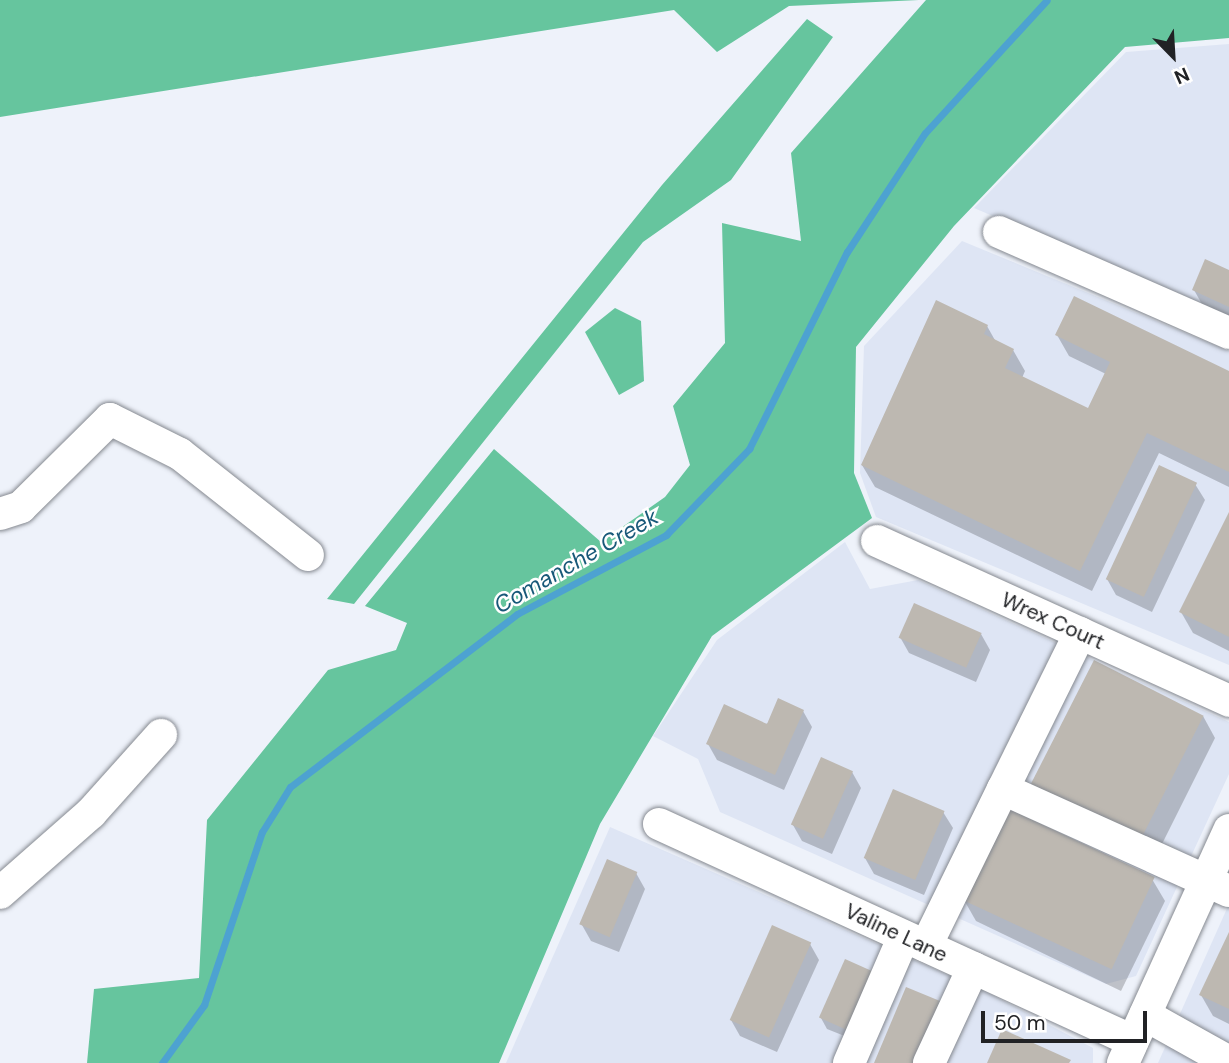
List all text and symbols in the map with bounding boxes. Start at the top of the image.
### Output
north arrow [1138,21,1208,91]
text: N [1170,61,1193,90]
water label: Comanche Creek [489,503,663,619]
street label: Wrex Court [997,587,1109,655]
street label: Valine Lane [841,898,951,968]
scale bar [984,996,1150,1040]
text: 50 m [994,1009,1045,1037]

